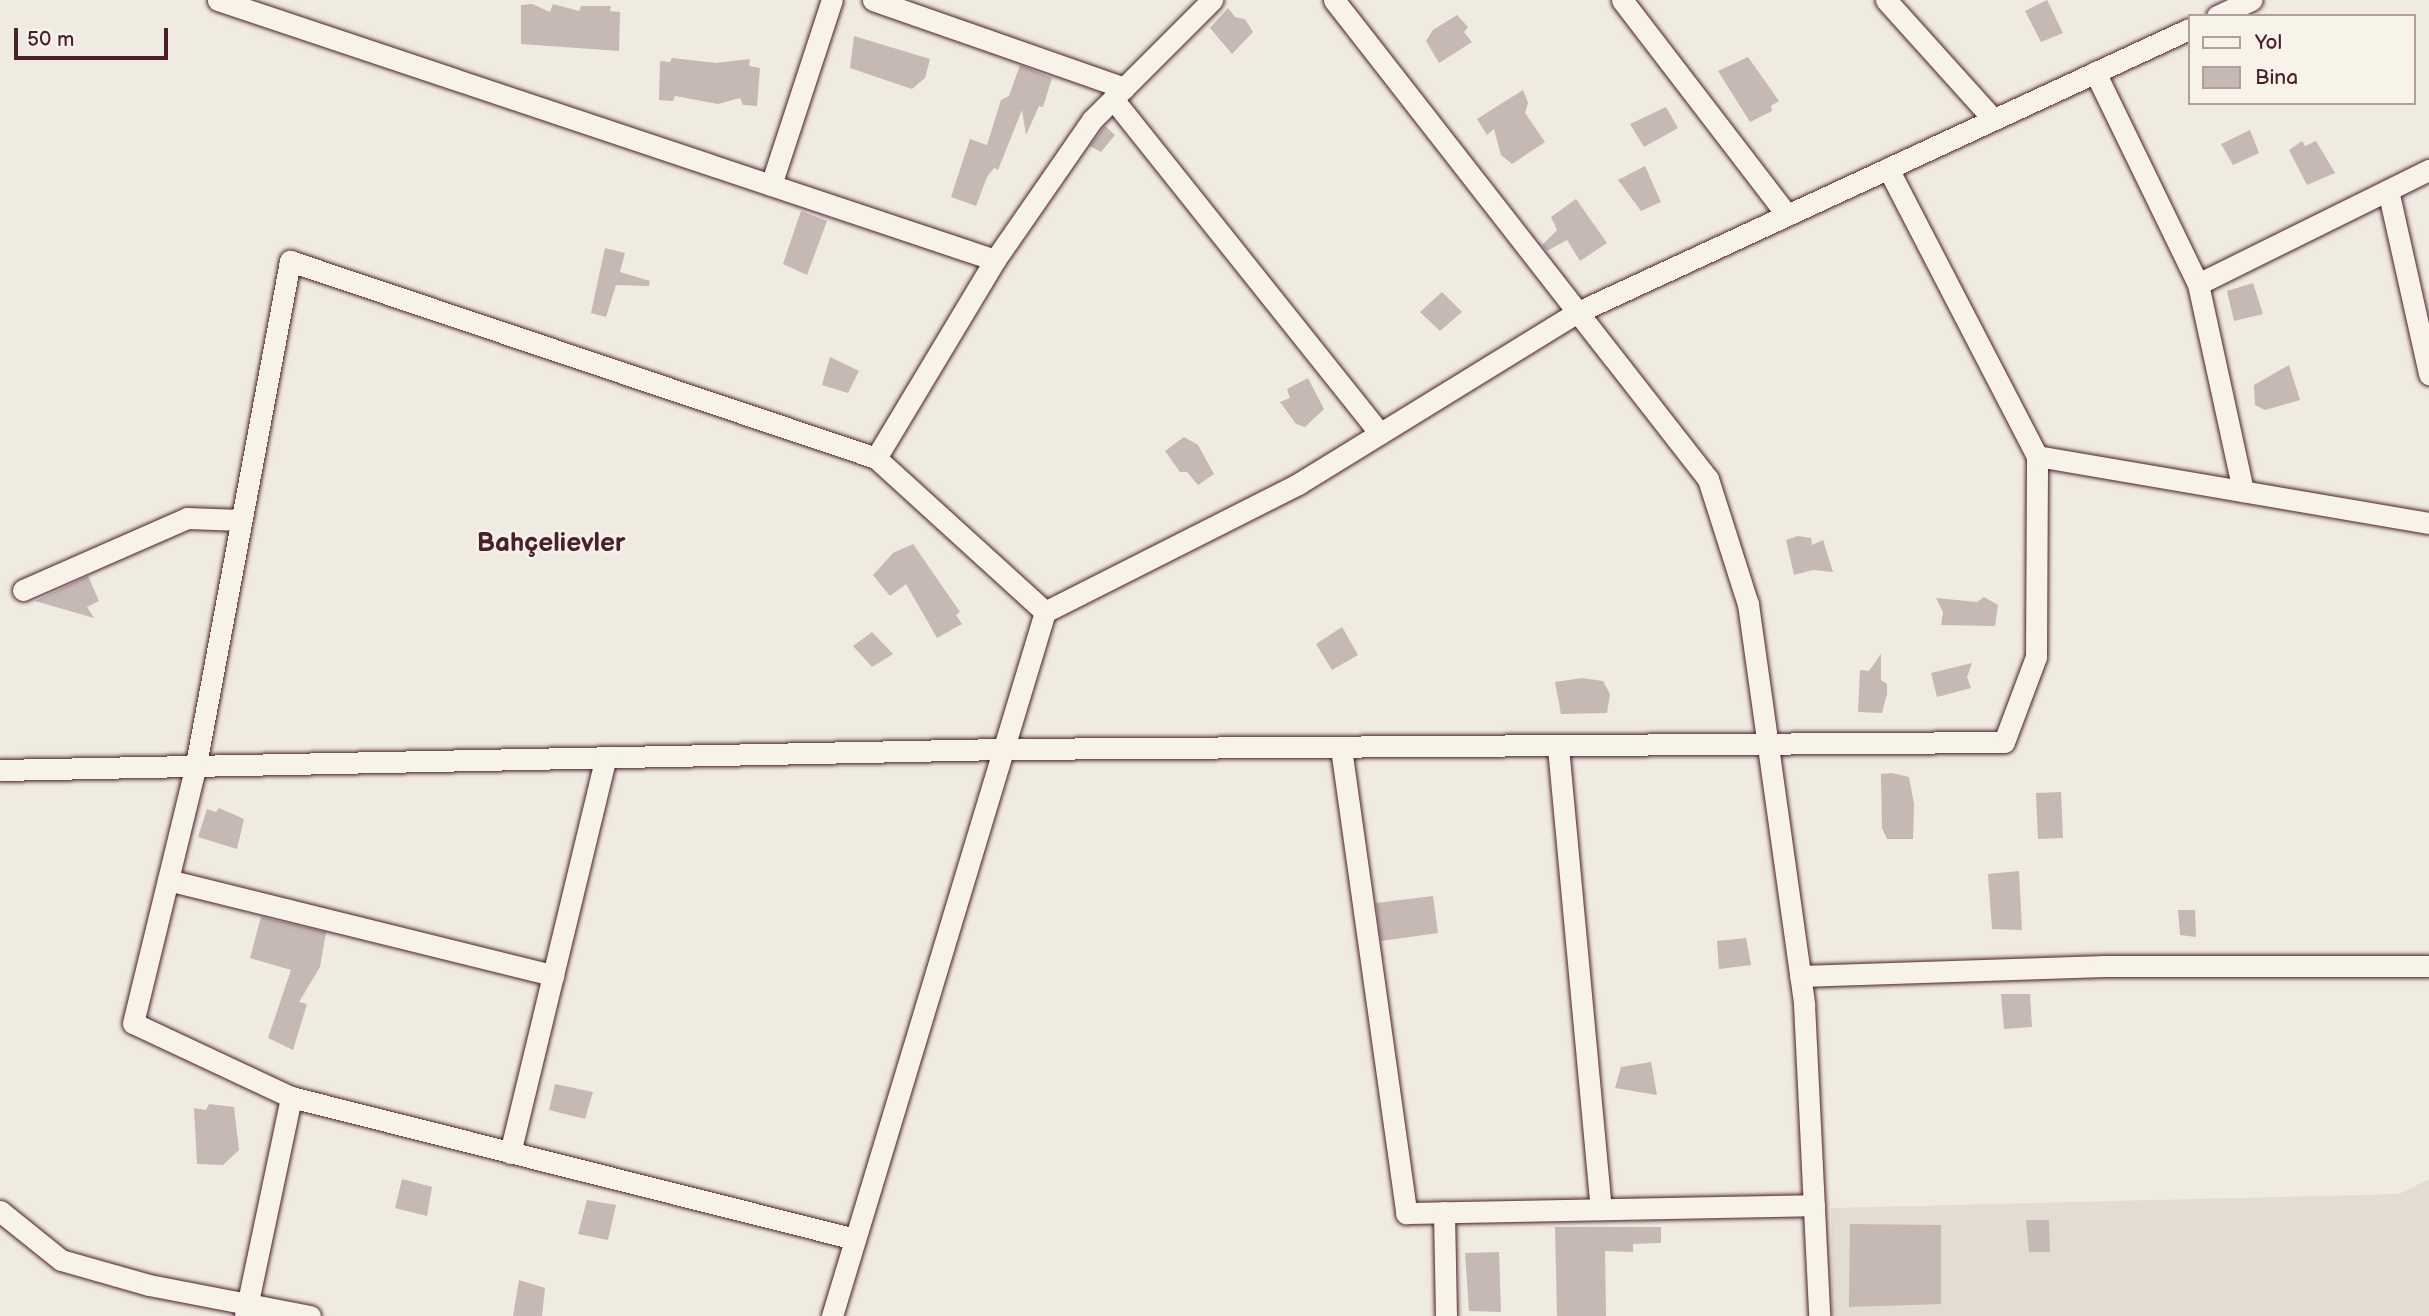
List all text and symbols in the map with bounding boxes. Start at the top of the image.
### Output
scale bar [18,14,172,58]
legend [2188,14,2415,105]
text: 50 m [27,27,74,52]
text: Yol [2255,30,2282,55]
text: Bina [2255,65,2298,90]
district label: Bahçelievler [477,528,625,560]

